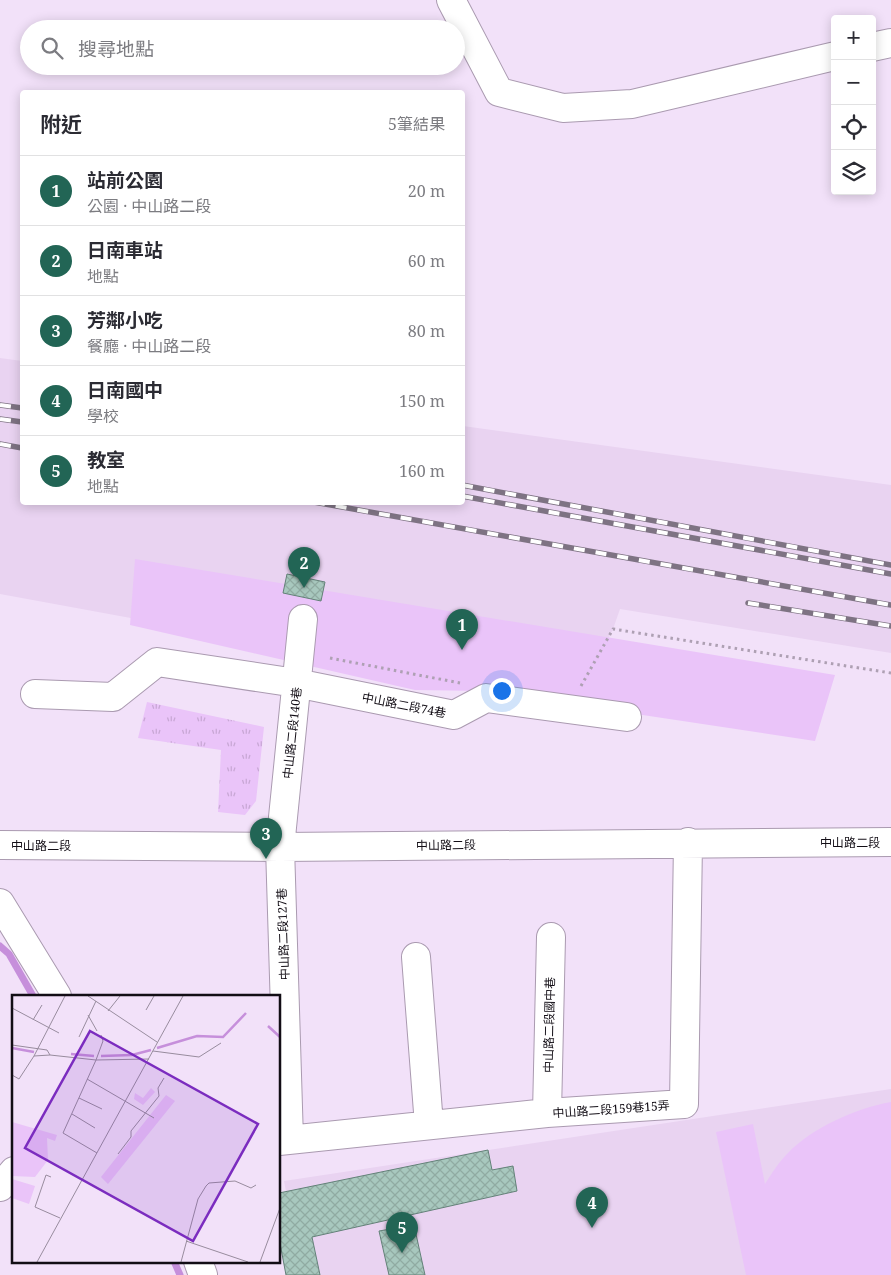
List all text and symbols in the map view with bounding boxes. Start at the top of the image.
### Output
map controls [831,15,876,195]
button: + [831,15,876,60]
search box [20,20,465,75]
icon: search [38,34,66,62]
text: 搜尋地點 [78,36,154,62]
button: − [831,60,876,105]
button: locate [831,105,876,150]
text: 附近 [40,110,82,138]
text: 5筆結果 [388,113,445,135]
button: layers [831,150,876,195]
text: 站前公園 [87,167,163,193]
text: 1 [51,180,61,202]
text: 20 m [408,180,445,202]
text: 公園 · 中山路二段 [87,195,211,217]
text: 日南車站 [87,237,163,263]
text: 2 [51,250,61,272]
text: 60 m [408,250,445,272]
text: 地點 [87,265,119,287]
text: 芳鄰小吃 [87,307,163,333]
text: 3 [51,320,61,342]
text: 80 m [408,320,445,342]
text: 餐廳 · 中山路二段 [87,335,211,357]
text: 日南國中 [87,377,163,403]
text: 4 [51,390,61,412]
text: 150 m [399,390,445,412]
text: 學校 [87,405,119,427]
text: 教室 [87,447,125,473]
text: 5 [51,460,61,482]
text: 160 m [399,460,445,482]
text: 地點 [87,475,119,497]
pin: 2 [288,547,320,588]
pin: 1 [446,609,478,650]
your location [489,678,515,704]
street label: 中山路二段140巷 [279,686,305,780]
street label: 中山路二段74巷 [360,689,448,721]
pin: 3 [250,818,282,859]
street label: 中山路二段 [820,834,880,851]
street label: 中山路二段 [416,836,476,854]
street label: 中山路二段 [11,837,71,854]
street label: 中山路二段127巷 [273,888,293,980]
street label: 中山路二段國中巷 [540,977,558,1073]
inset map [12,995,280,1262]
street label: 中山路二段159巷15弄 [552,1096,670,1122]
pin: 4 [576,1187,608,1228]
pin: 5 [386,1212,418,1253]

